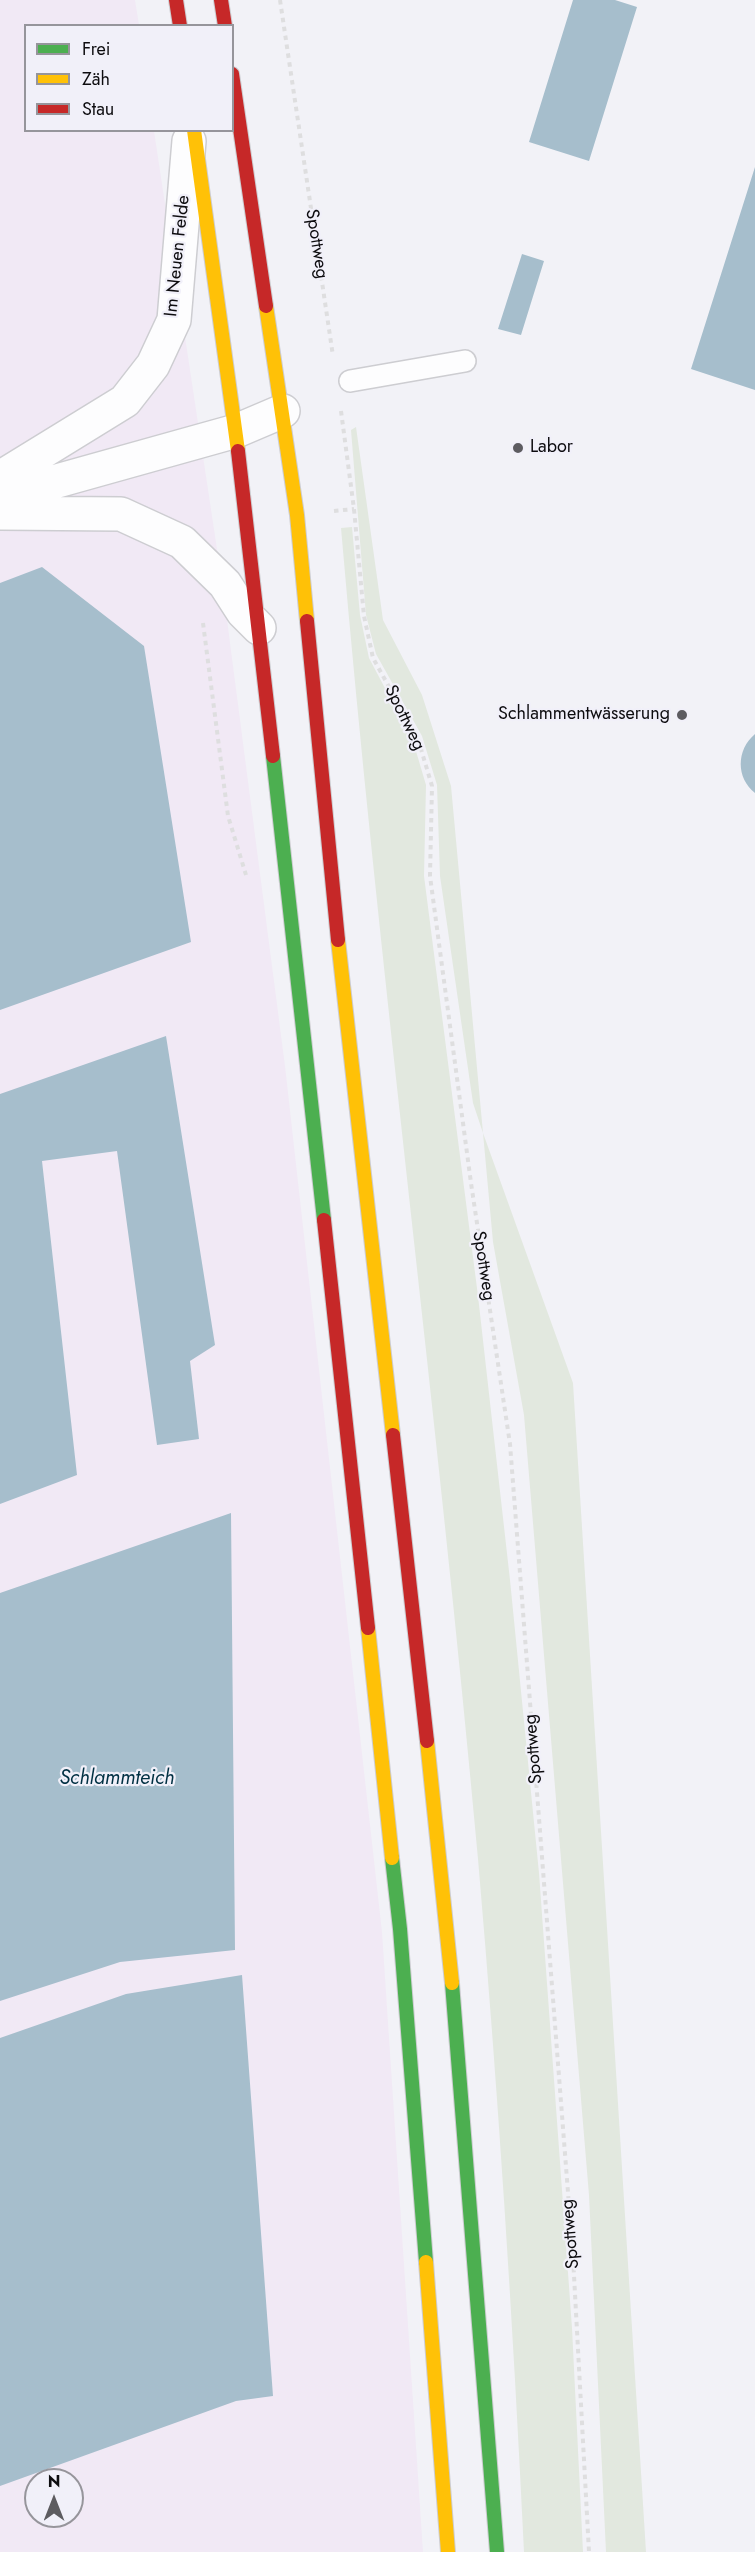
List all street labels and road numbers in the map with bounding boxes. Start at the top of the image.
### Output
street label: Im Neuen Felde [161,194,195,318]
street label: Spottweg [300,208,332,280]
street label: Spottweg [379,682,429,754]
street label: Spottweg [467,1230,499,1302]
street label: Spottweg [520,1713,548,1785]
street label: Spottweg [557,2198,585,2270]

